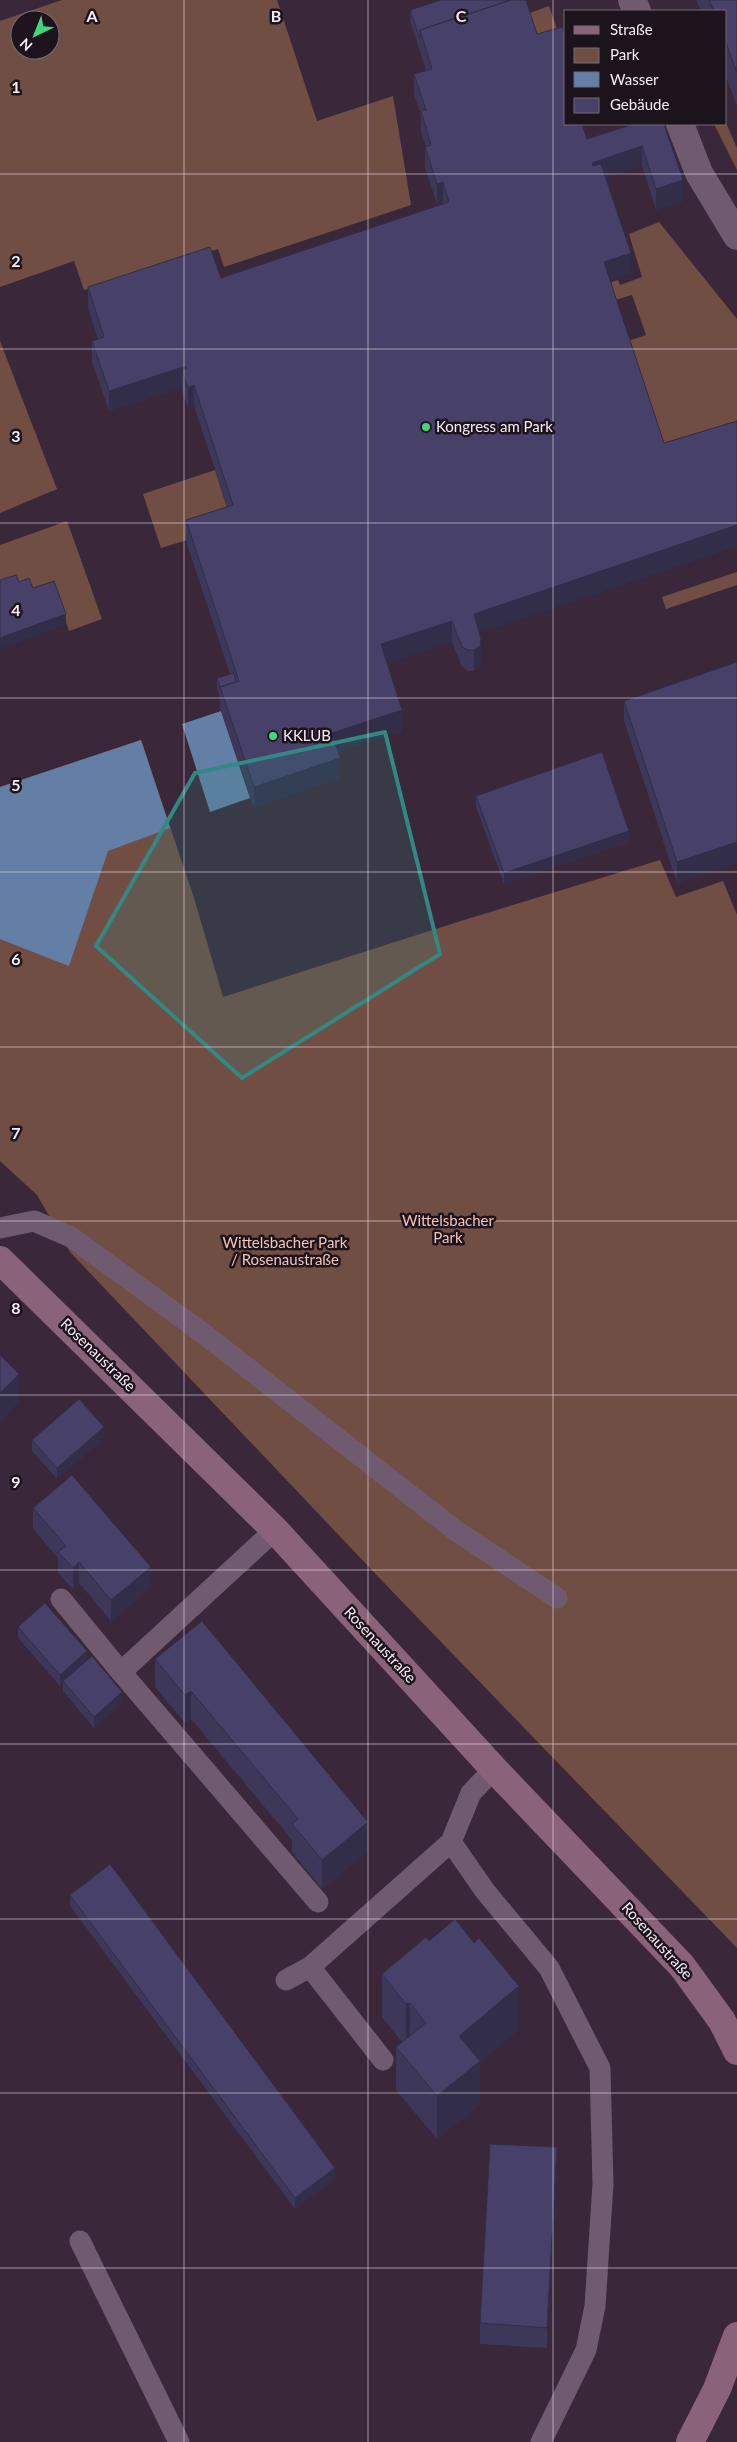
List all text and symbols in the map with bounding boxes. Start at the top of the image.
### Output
text: A [85,6,98,25]
text: B [271,6,281,25]
text: C [456,6,467,25]
north arrow [10,10,60,60]
legend [564,10,727,125]
text: Straße [610,20,653,38]
text: N [16,35,36,55]
text: Park [610,45,640,63]
text: Wasser [610,70,659,88]
text: 1 [11,77,21,96]
text: Gebäude [610,95,669,113]
text: 2 [11,251,21,270]
place label: Kongress am Park [436,417,553,435]
marker: Kongress am Park [420,421,432,433]
text: 3 [11,426,21,445]
text: 4 [11,600,21,619]
place label: KKLUB [283,726,331,744]
marker: KKLUB [267,730,279,742]
text: 5 [11,775,21,794]
text: 6 [11,949,21,968]
text: 7 [11,1123,21,1142]
park label: Wittelsbacher Park [402,1211,495,1246]
park label: Wittelsbacher Park / Rosenaustraße [223,1233,348,1268]
text: 8 [11,1298,21,1317]
street label: Rosenaustraße [57,1314,140,1395]
text: 9 [11,1472,21,1491]
street label: Rosenaustraße [341,1603,421,1686]
street label: Rosenaustraße [618,1898,697,1983]

